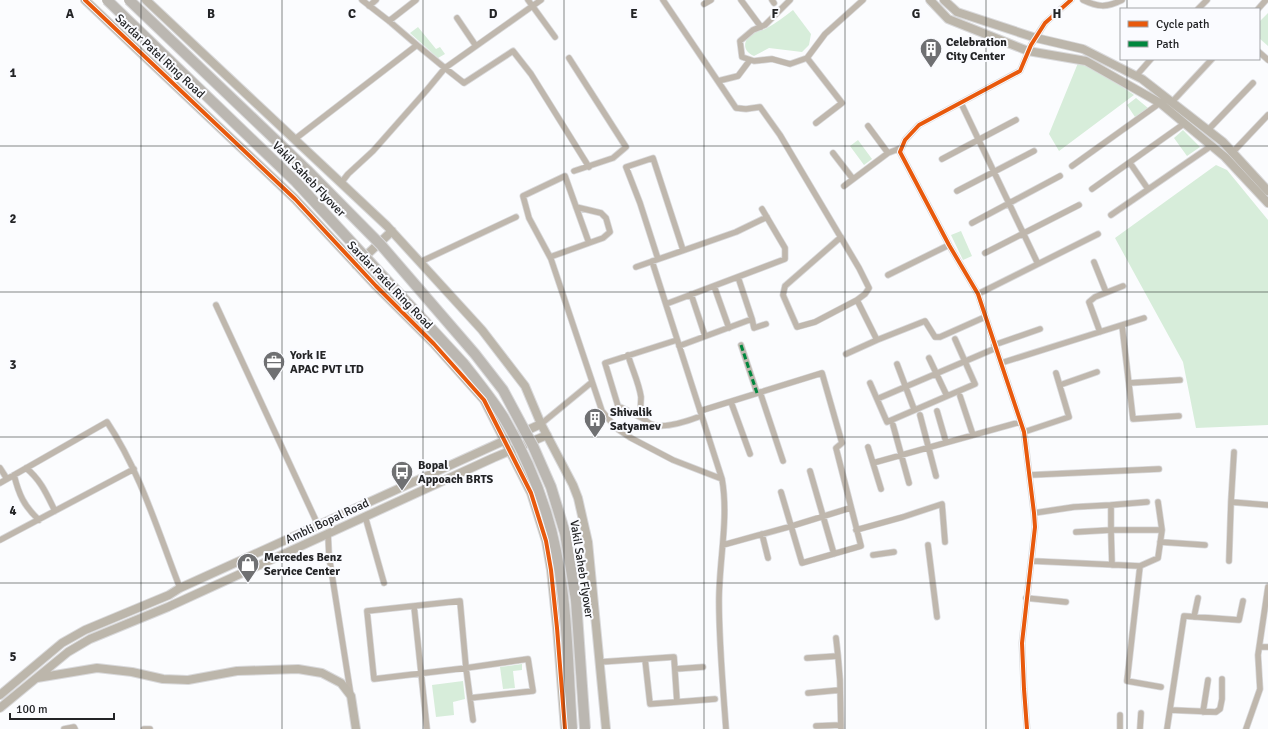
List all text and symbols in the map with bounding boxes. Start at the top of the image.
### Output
text: A [66,6,75,22]
text: B [207,6,215,22]
text: C [348,6,356,22]
text: D [489,6,498,22]
text: E [630,6,638,22]
text: F [772,6,779,22]
text: G [912,6,920,22]
text: H [1053,6,1061,22]
legend [1120,8,1260,60]
street label: Sardar Patel Ring Road [112,11,208,102]
text: Cycle path [1156,17,1209,32]
place label: Celebration City Center [946,35,1007,64]
building icon: Celebration City Center [918,36,944,69]
text: Path [1156,37,1179,52]
text: 1 [9,65,17,81]
street label: Vakil Saheb Flyover [269,139,349,221]
text: 2 [9,211,17,227]
street label: Sardar Patel Ring Road [344,238,436,333]
place label: York IE APAC PVT LTD [289,348,364,377]
office icon: York IE APAC PVT LTD [261,349,287,382]
text: 3 [9,357,17,373]
place label: Shivalik Satyamev [610,405,661,434]
building icon: Shivalik Satyamev [582,406,608,439]
place label: Bopal Appoach BRTS [418,458,494,487]
bus stop icon: Bopal Appoach BRTS [389,459,415,492]
street label: Ambli Bopal Road [283,496,371,547]
text: 4 [9,503,17,519]
street label: Vakil Saheb Flyover [566,519,597,620]
place label: Mercedes Benz Service Center [264,550,342,579]
shop icon: Mercedes Benz Service Center [235,551,261,584]
text: 5 [9,649,17,665]
scale bar [10,695,114,721]
text: 100 m [16,702,48,717]

